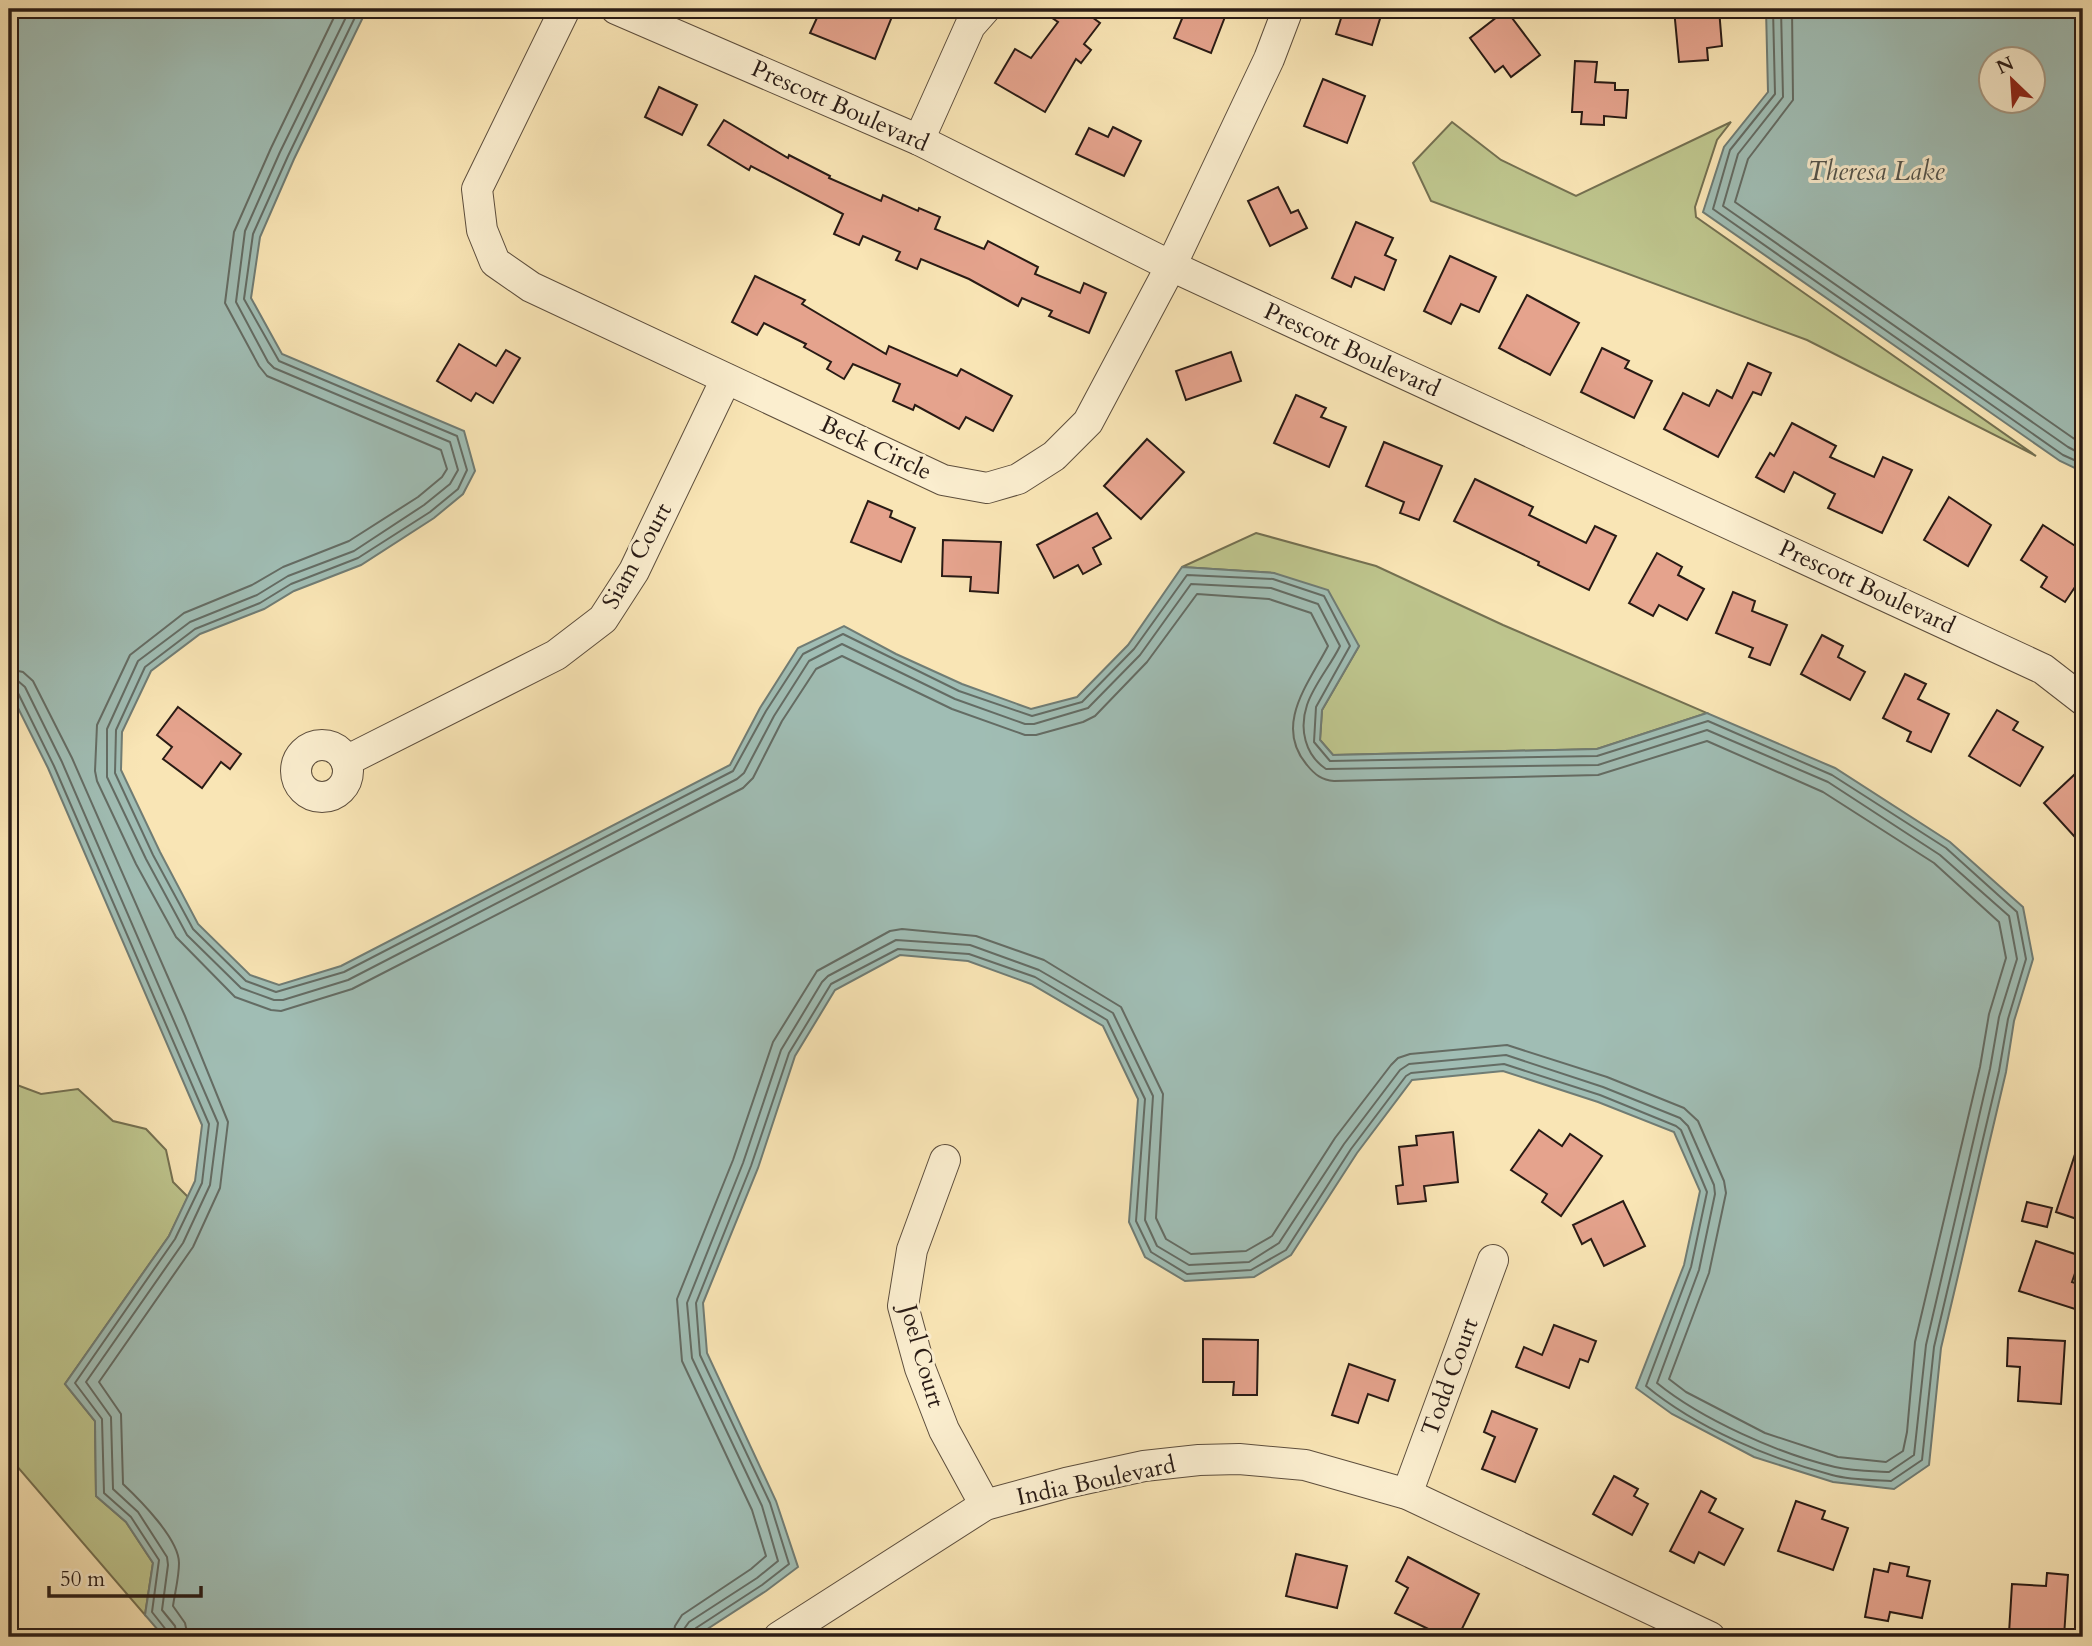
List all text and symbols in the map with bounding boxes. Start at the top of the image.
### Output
north arrow [1976,46,2046,116]
text: N [1992,50,2019,81]
street label: Prescott Boulevard [746,52,934,160]
water label: Theresa Lake [1807,154,1946,189]
street label: Prescott Boulevard [1259,295,1446,405]
street label: Beck Circle [815,408,937,488]
street label: Siam Court [594,497,680,615]
street label: Prescott Boulevard [1774,532,1961,642]
street label: Joel Court [891,1298,952,1412]
street label: Todd Court [1413,1313,1487,1441]
street label: India Boulevard [1013,1448,1179,1514]
scale bar [49,1555,201,1599]
text: 50 m [60,1565,105,1594]

